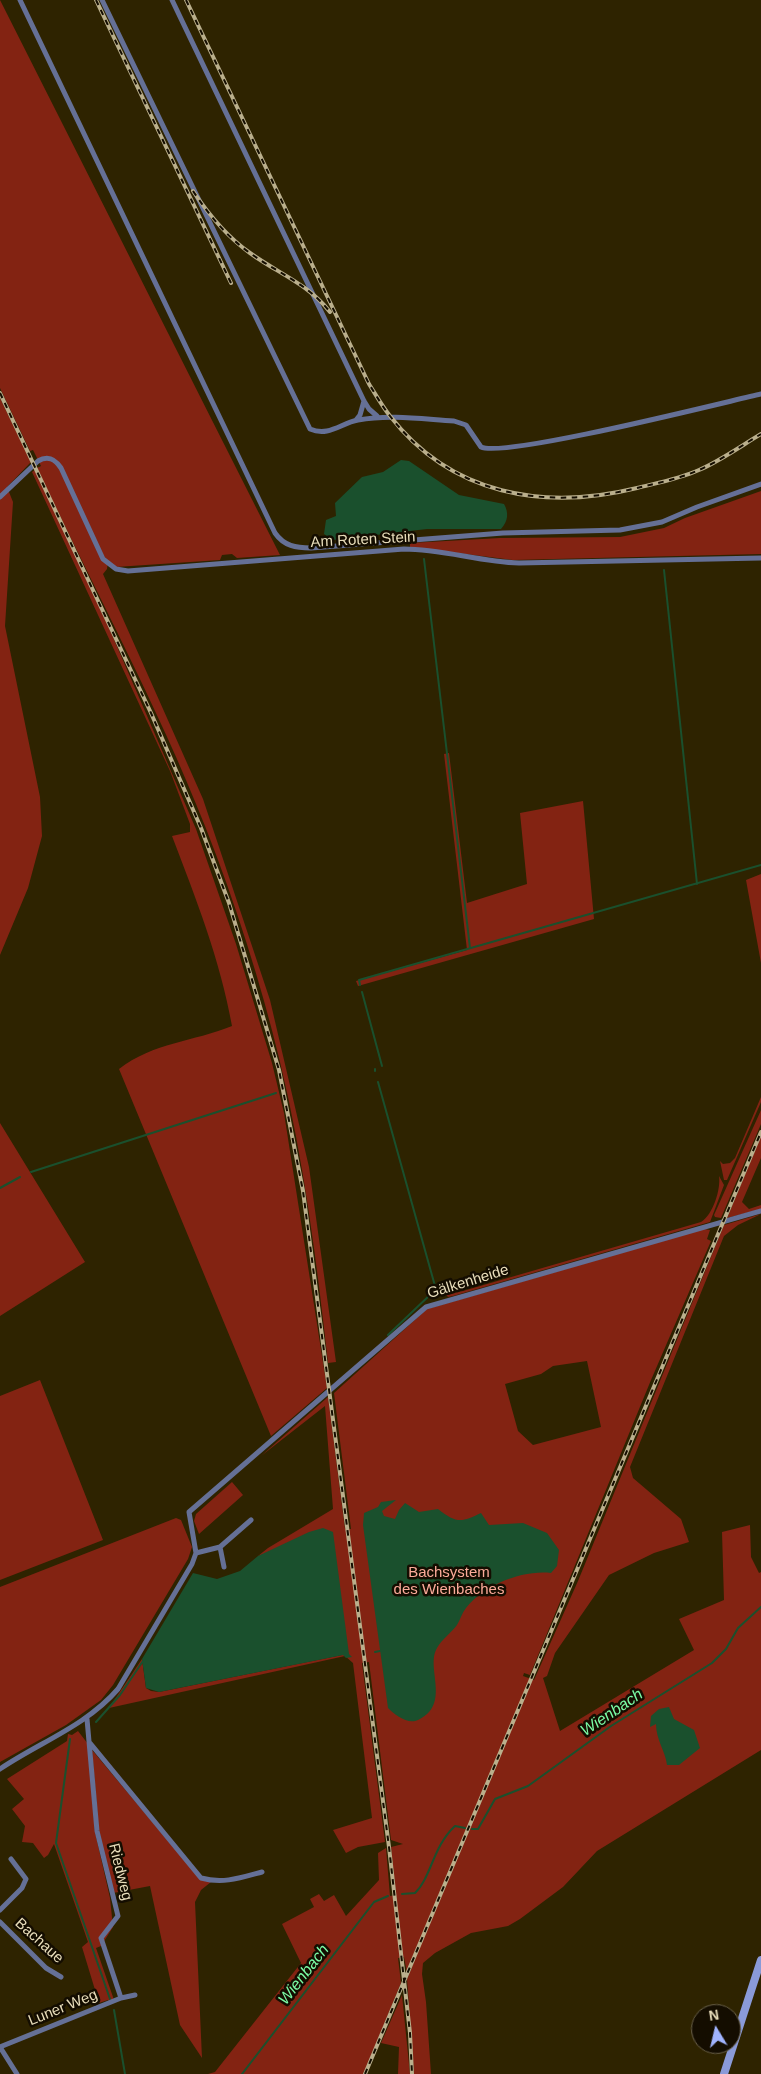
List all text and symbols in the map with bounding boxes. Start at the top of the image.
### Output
street label: Am Roten Stein [310,528,416,552]
street label: Gälkenheide [425,1261,511,1303]
park label: Bachsystem des Wienbaches [394,1564,504,1599]
water label: Wienbach [577,1685,647,1741]
street label: Riedweg [104,1842,136,1902]
street label: Bachaue [11,1914,67,1968]
water label: Wienbach [275,1941,333,2009]
street label: Luner Weg [26,1986,100,2030]
north arrow [691,2004,741,2054]
text: N [708,2006,720,2024]

